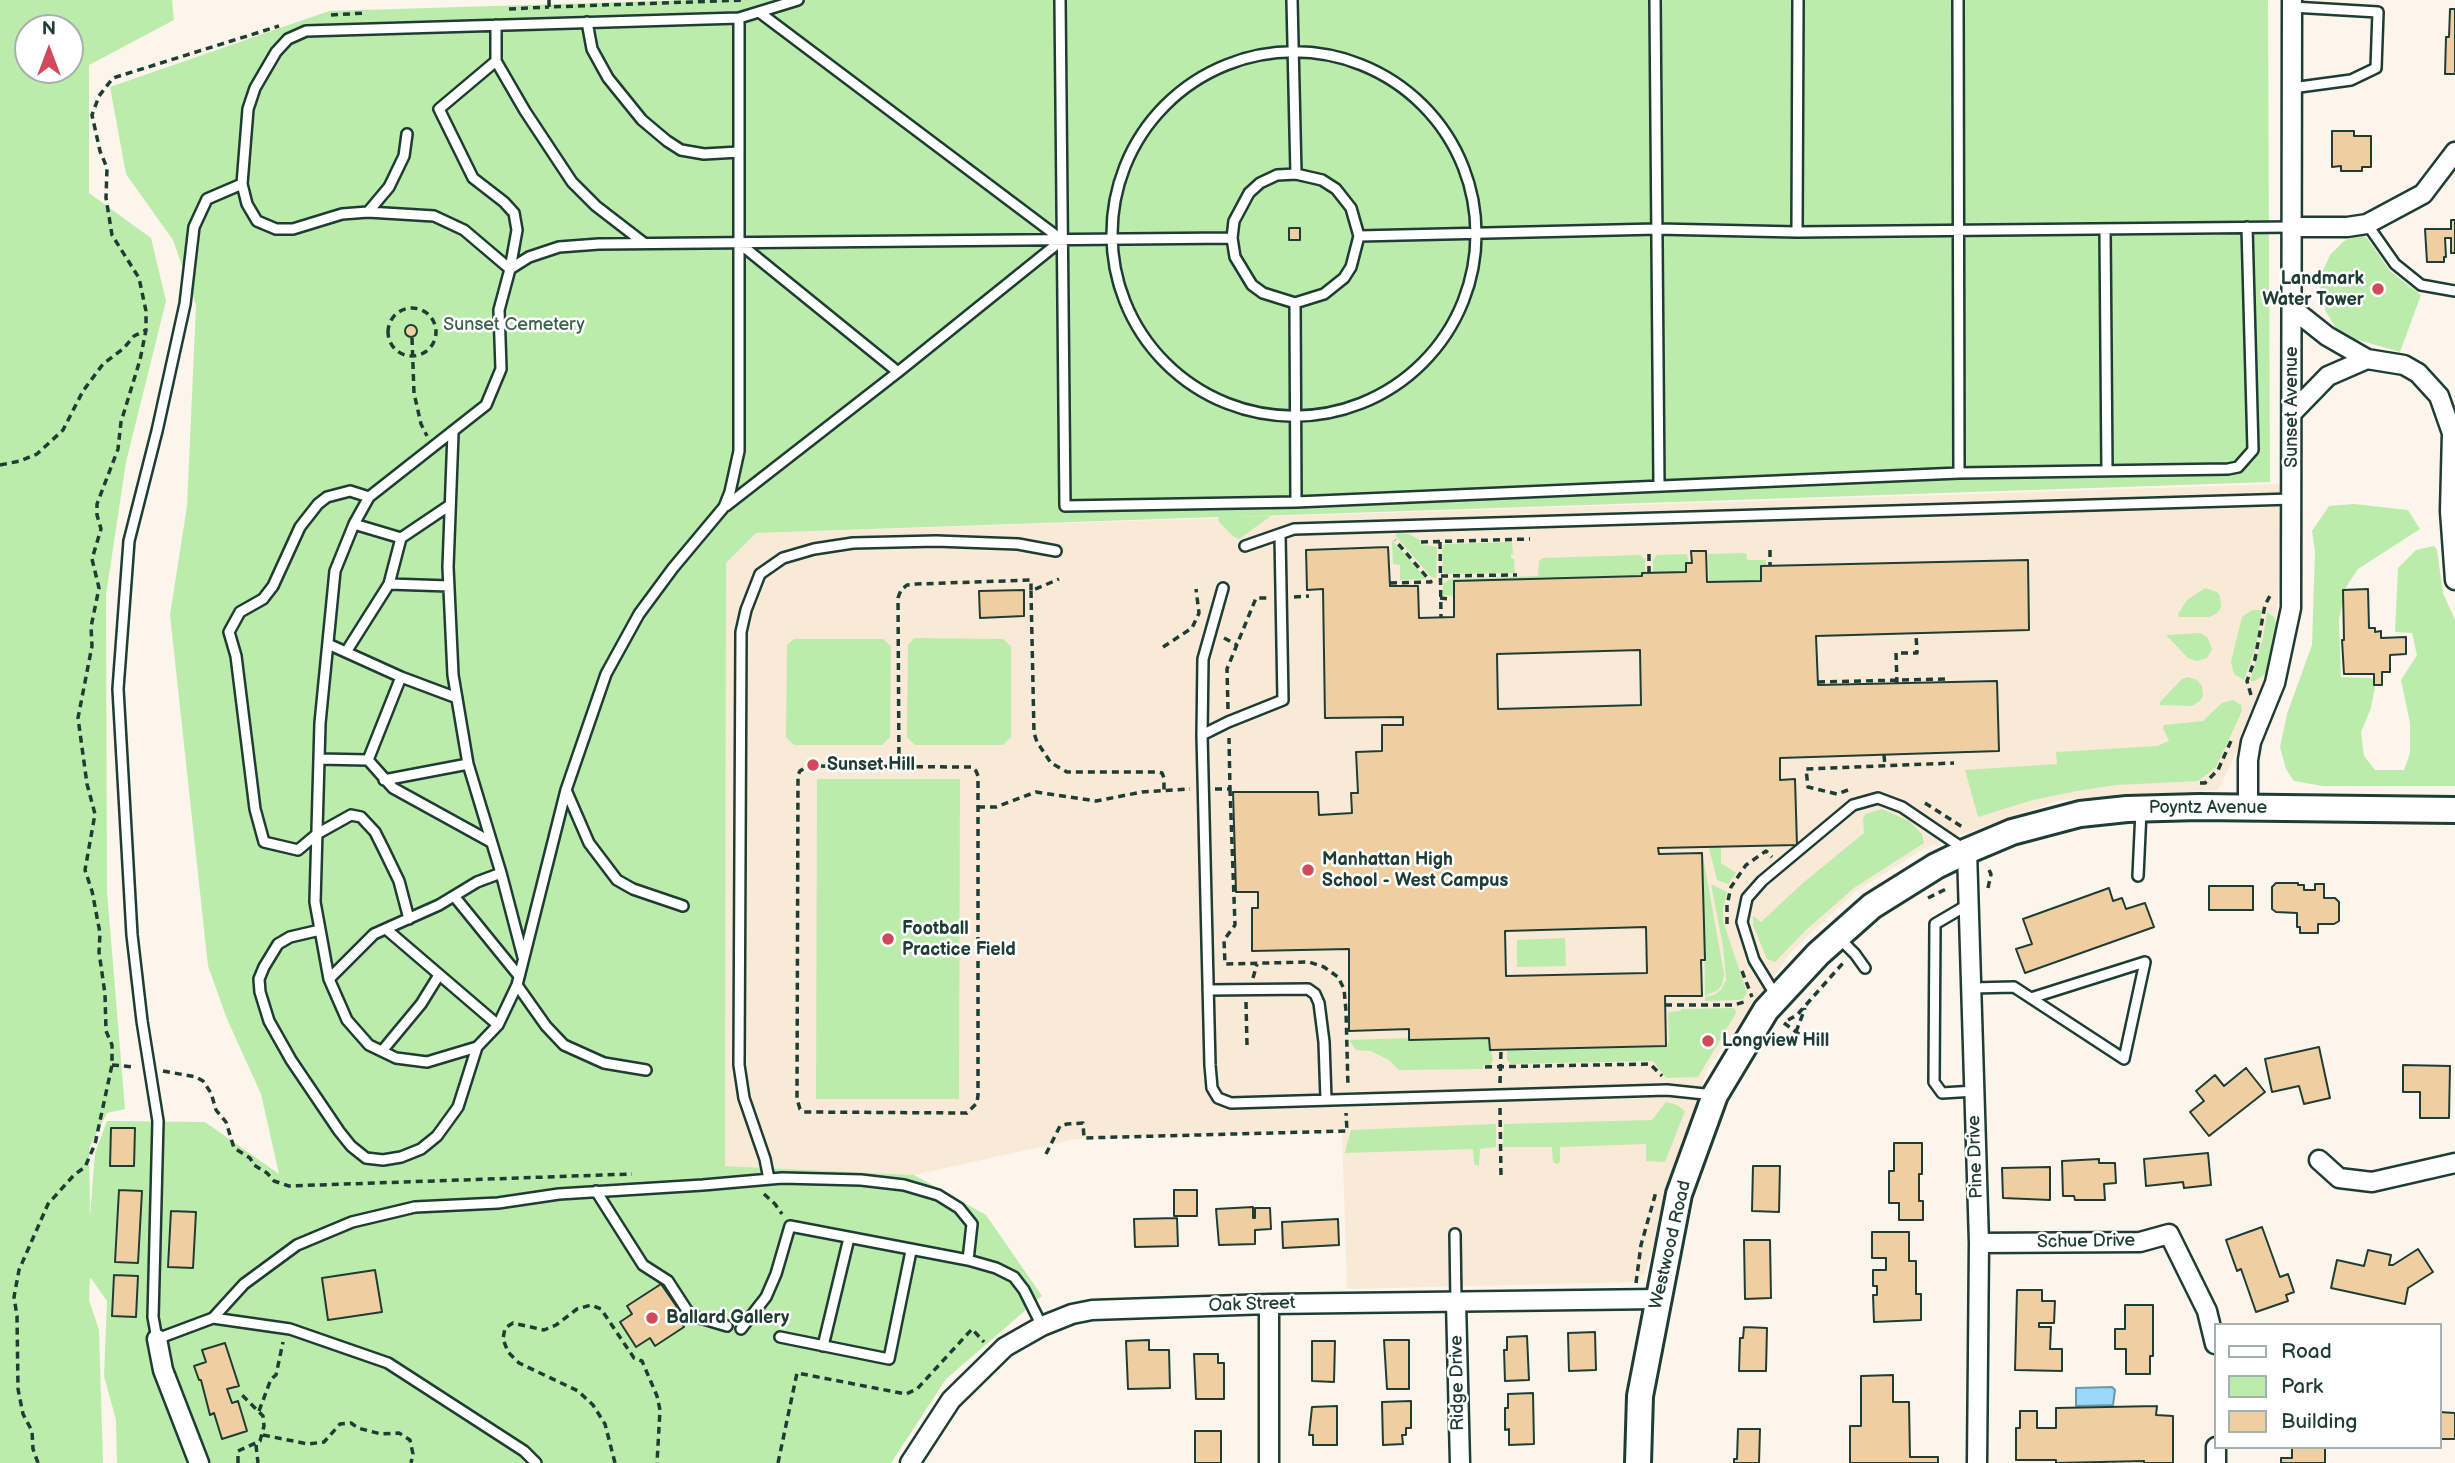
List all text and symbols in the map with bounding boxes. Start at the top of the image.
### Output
north arrow [14,14,84,84]
text: N [42,18,56,41]
place label: Landmark Water Tower [2262,268,2364,310]
marker: Landmark Water Tower [2370,281,2386,297]
park label: Sunset Cemetery [443,314,585,336]
street label: Sunset Avenue [2281,346,2303,468]
place label: Sunset Hill [827,754,915,776]
marker: Sunset Hill [805,757,821,773]
street label: Poyntz Avenue [2149,797,2267,819]
place label: Manhattan High School - West Campus [1322,849,1508,892]
marker: Manhattan High School - West Campus [1300,862,1316,878]
place label: Football Practice Field [902,918,1016,960]
marker: Football Practice Field [880,931,896,947]
place label: Longview Hill [1722,1030,1829,1052]
marker: Longview Hill [1700,1033,1716,1049]
street label: Pine Drive [1964,1115,1988,1199]
street label: Westwood Road [1646,1178,1696,1312]
street label: Schue Drive [2037,1230,2135,1254]
street label: Oak Street [1208,1293,1296,1317]
place label: Ballard Gallery [666,1307,789,1329]
marker: Ballard Gallery [644,1310,660,1326]
legend [2214,1323,2441,1449]
street label: Ridge Drive [1446,1335,1470,1431]
text: Road [2281,1339,2332,1364]
text: Park [2281,1374,2323,1399]
text: Building [2281,1409,2357,1434]

